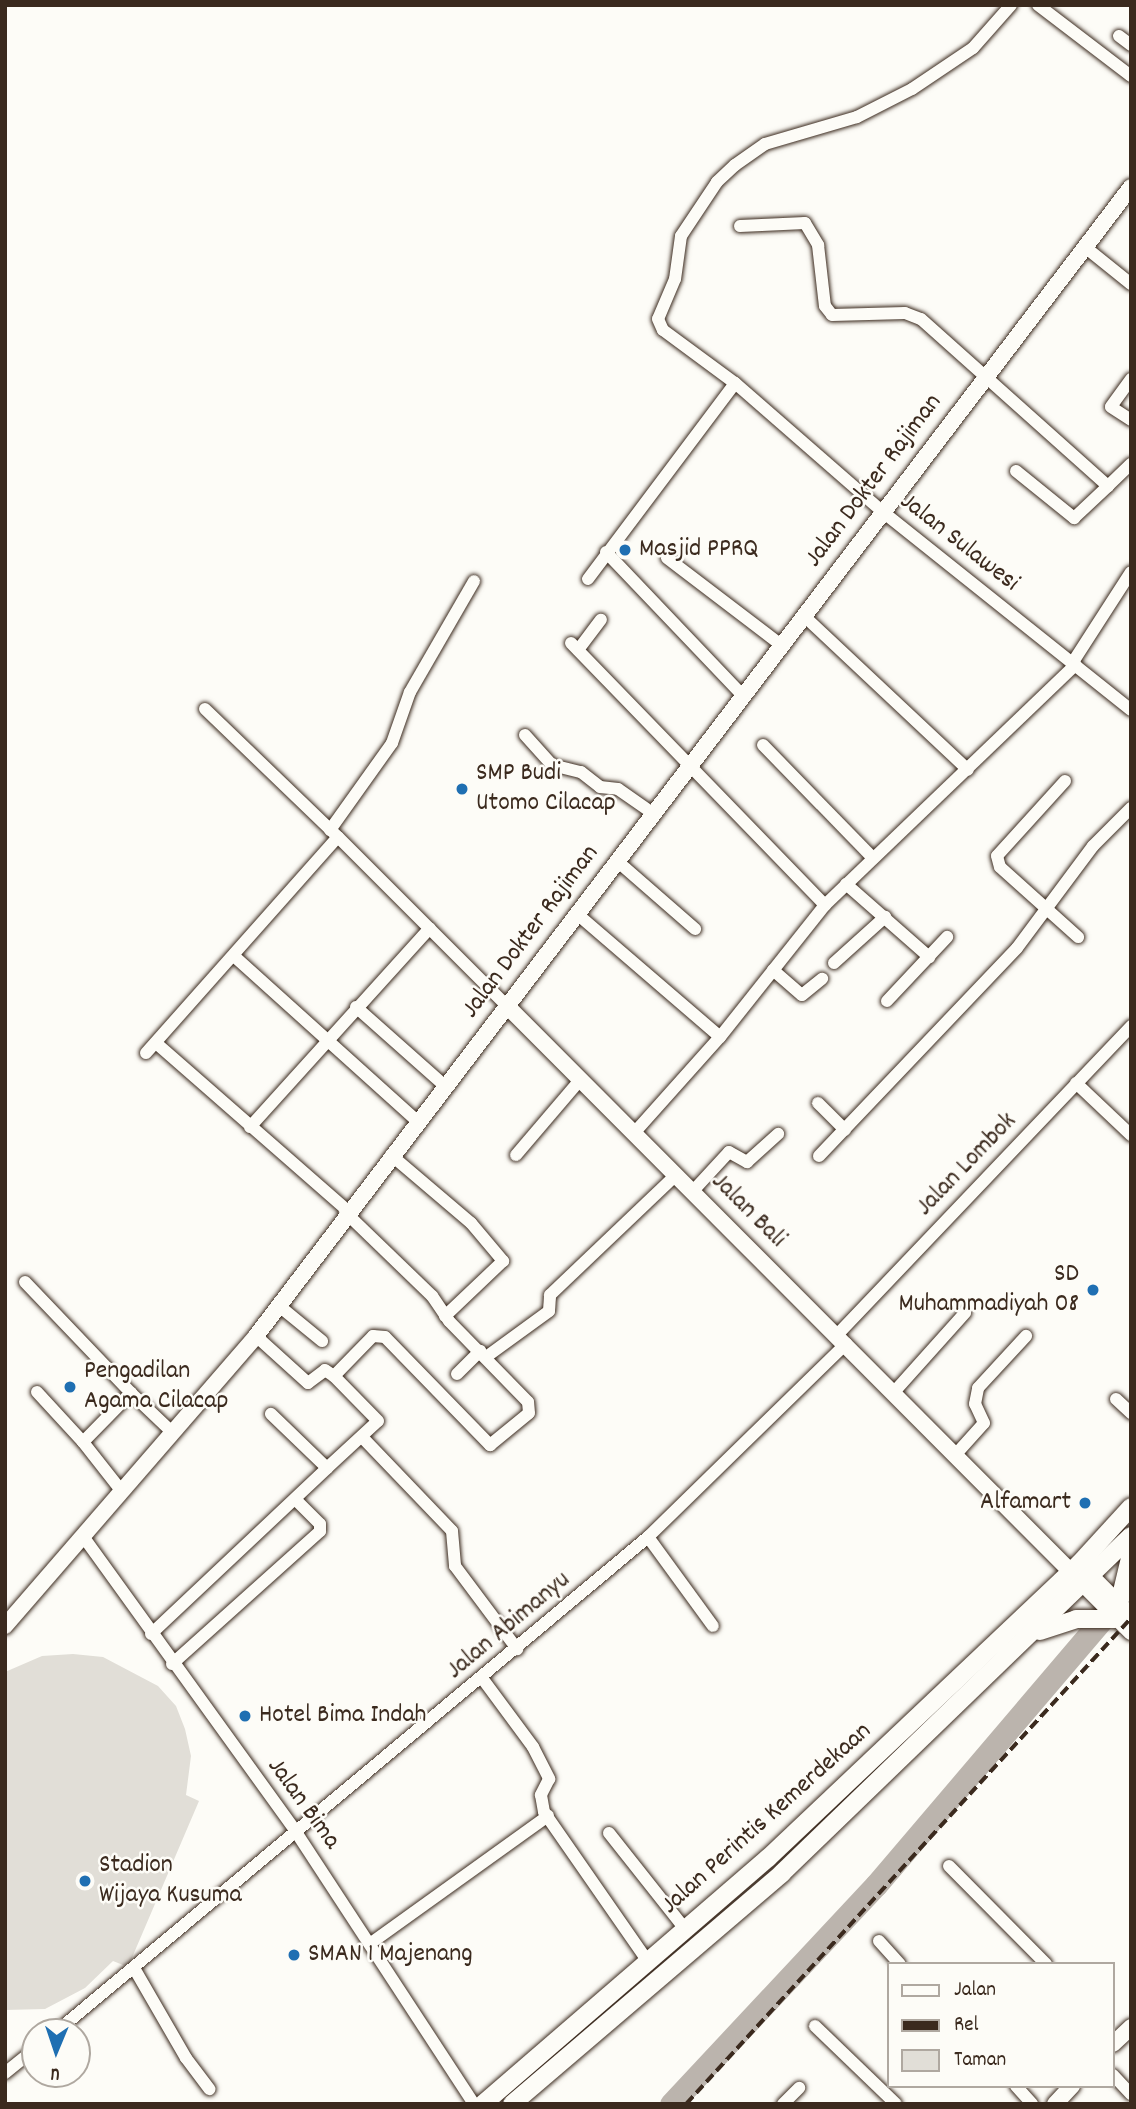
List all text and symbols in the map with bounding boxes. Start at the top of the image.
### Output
street label: Jalan Dokter Rajiman [799,388,949,574]
street label: Jalan Sulawesi [893,487,1025,599]
place label: Masjid PPRQ [639,534,759,566]
marker: Masjid PPRQ [617,542,633,558]
place label: SMP Budi Utomo Cilacap [476,758,616,820]
marker: SMP Budi Utomo Cilacap [454,781,470,797]
street label: Jalan Dokter Rajiman [456,839,606,1025]
street label: Jalan Lombok [910,1107,1024,1223]
street label: Jalan Bali [704,1167,792,1255]
place label: SD Muhammadiyah 08 [898,1259,1079,1320]
marker: SD Muhammadiyah 08 [1085,1282,1101,1298]
place label: Pengadilan Agama Cilacap [84,1356,228,1418]
marker: Pengadilan Agama Cilacap [62,1379,78,1395]
place label: Alfamart [980,1487,1071,1519]
marker: Alfamart [1077,1495,1093,1511]
street label: Jalan Abimanyu [441,1565,577,1687]
place label: Hotel Bima Indah [259,1700,427,1732]
marker: Hotel Bima Indah [237,1708,253,1724]
street label: Jalan Perintis Kemerdekaan [655,1716,879,1922]
street label: Jalan Bima [259,1752,347,1856]
place label: Stadion Wijaya Kusuma [99,1850,242,1912]
marker: Stadion Wijaya Kusuma [77,1873,93,1889]
place label: SMAN 1 Majenang [308,1939,473,1971]
marker: SMAN 1 Majenang [286,1947,302,1963]
legend [888,1962,1115,2088]
text: Jalan [954,1976,996,2006]
text: Rel [954,2011,978,2041]
north arrow [21,2018,91,2088]
text: Taman [954,2046,1006,2076]
text: U [50,2059,60,2086]

